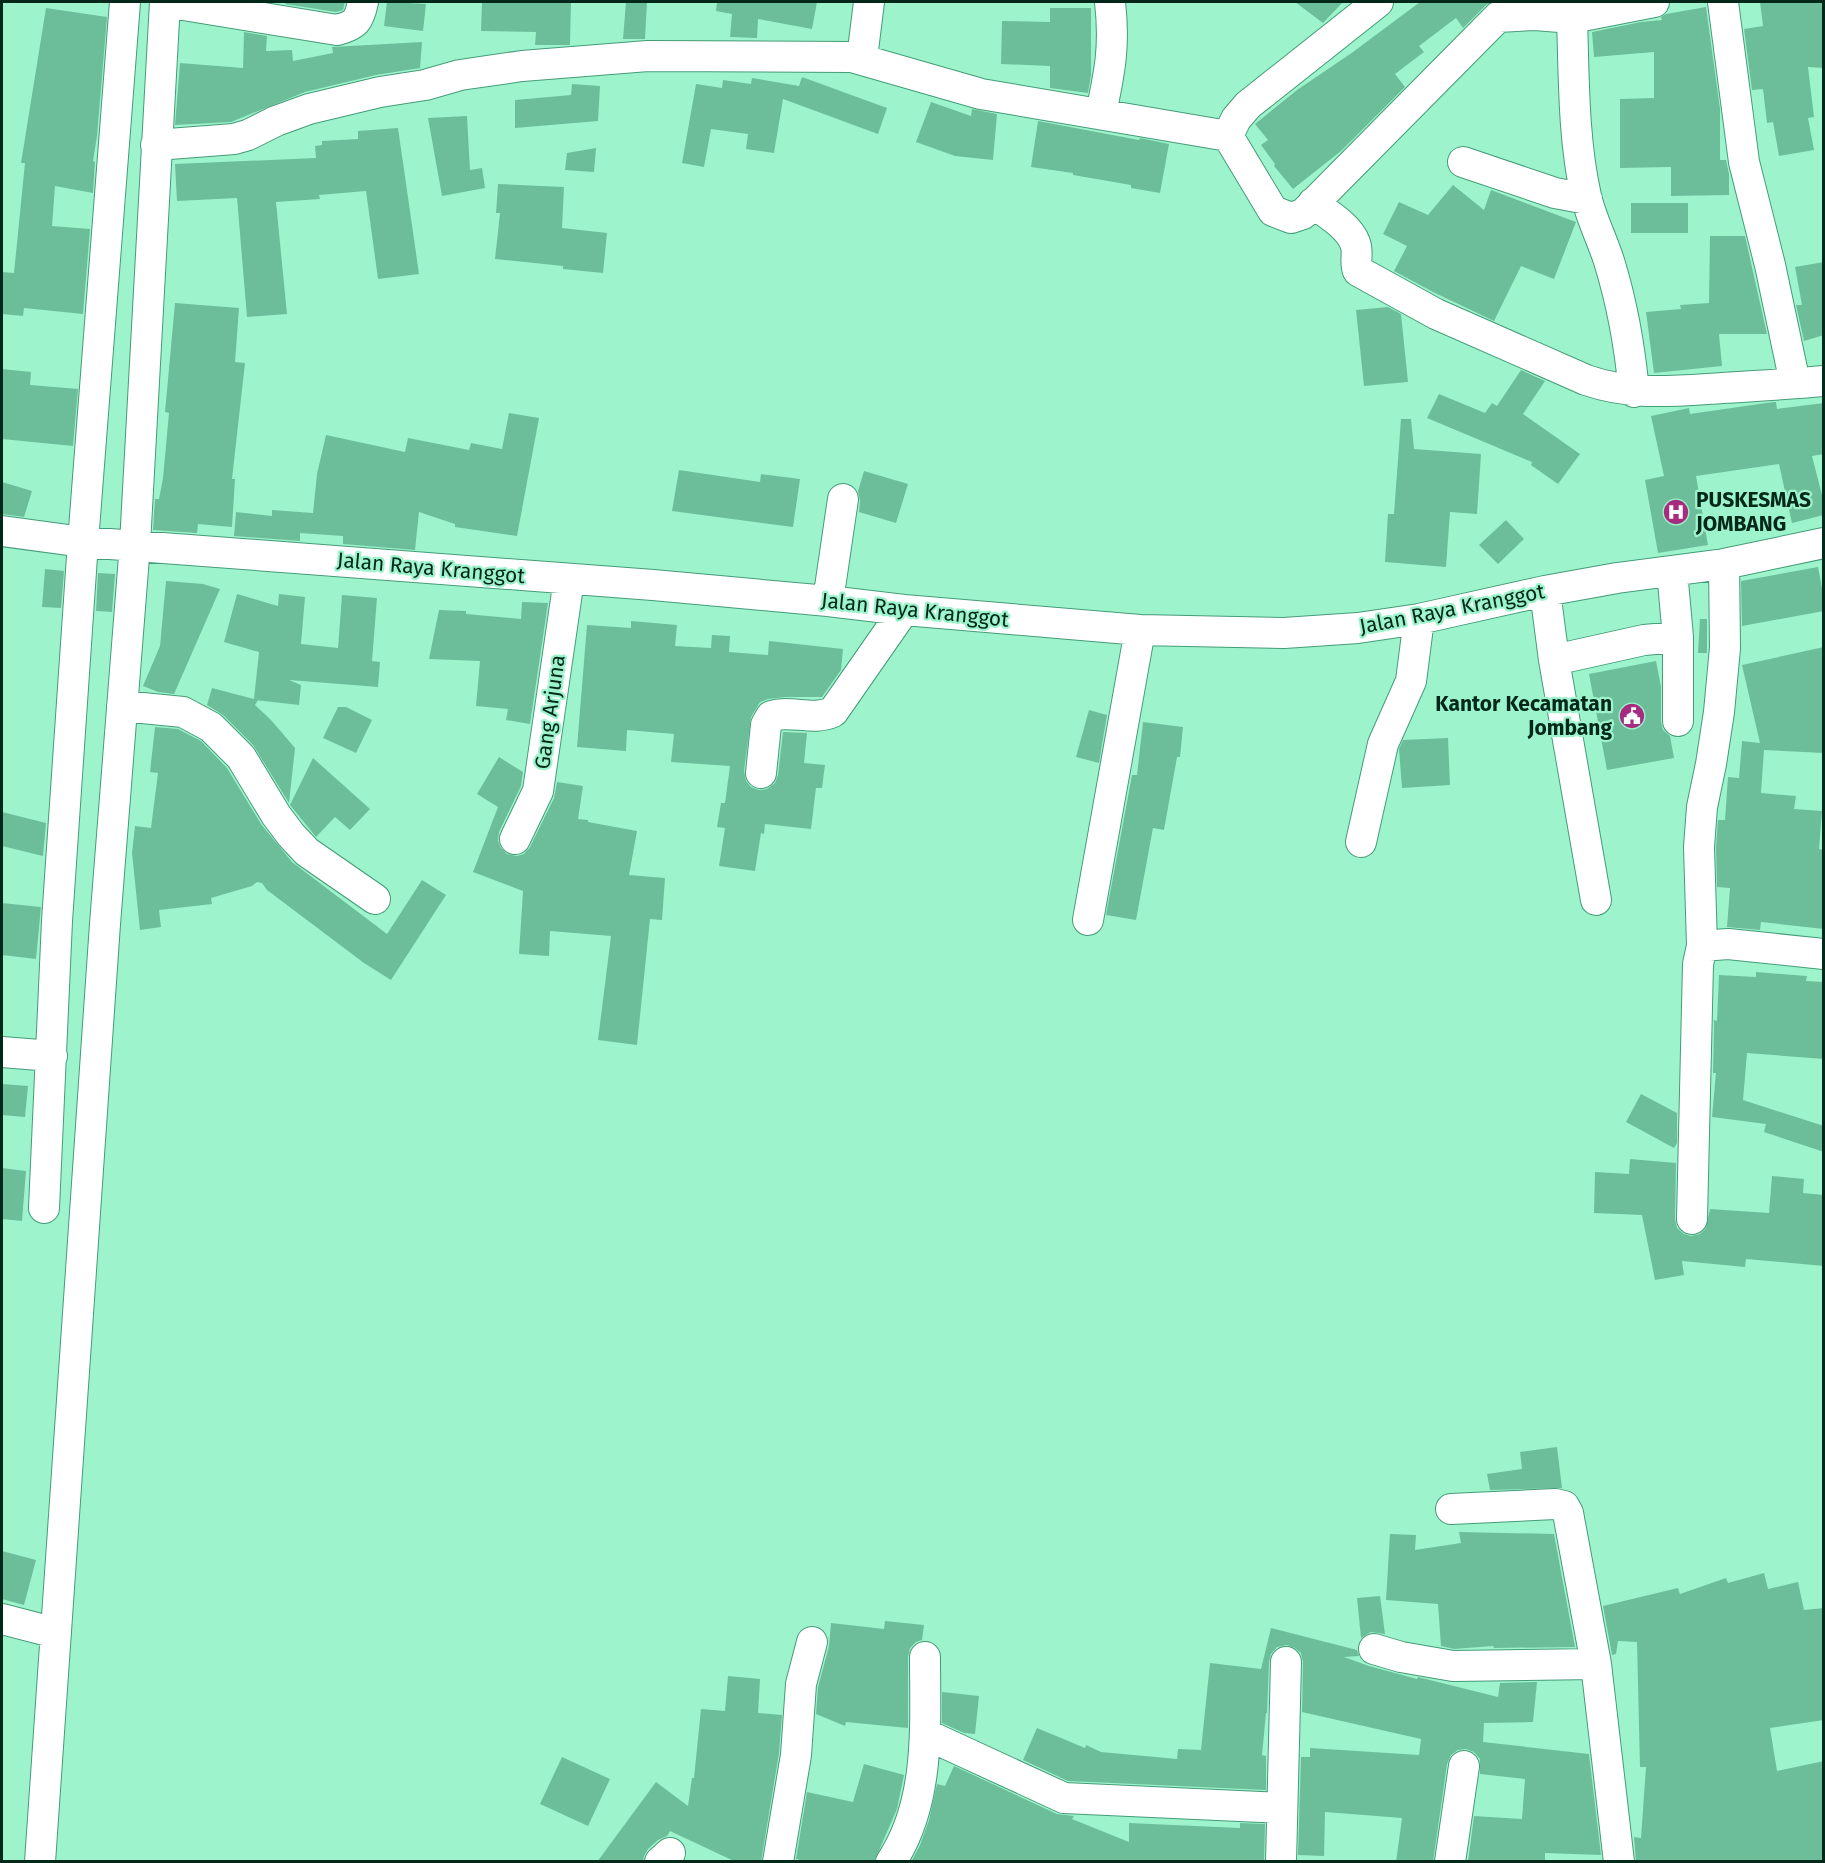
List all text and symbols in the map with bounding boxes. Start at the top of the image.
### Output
place label: PUSKESMAS JOMBANG [1695,487,1811,537]
hospital icon: PUSKESMAS JOMBANG [1661,497,1691,527]
street label: Jalan Raya Kranggot [336,547,526,589]
street label: Jalan Raya Kranggot [1357,578,1547,640]
street label: Jalan Raya Kranggot [820,587,1010,633]
street label: Gang Arjuna [529,653,571,771]
place label: Kantor Kecamatan Jombang [1435,691,1612,741]
public building icon: Kantor Kecamatan Jombang [1617,701,1647,731]

